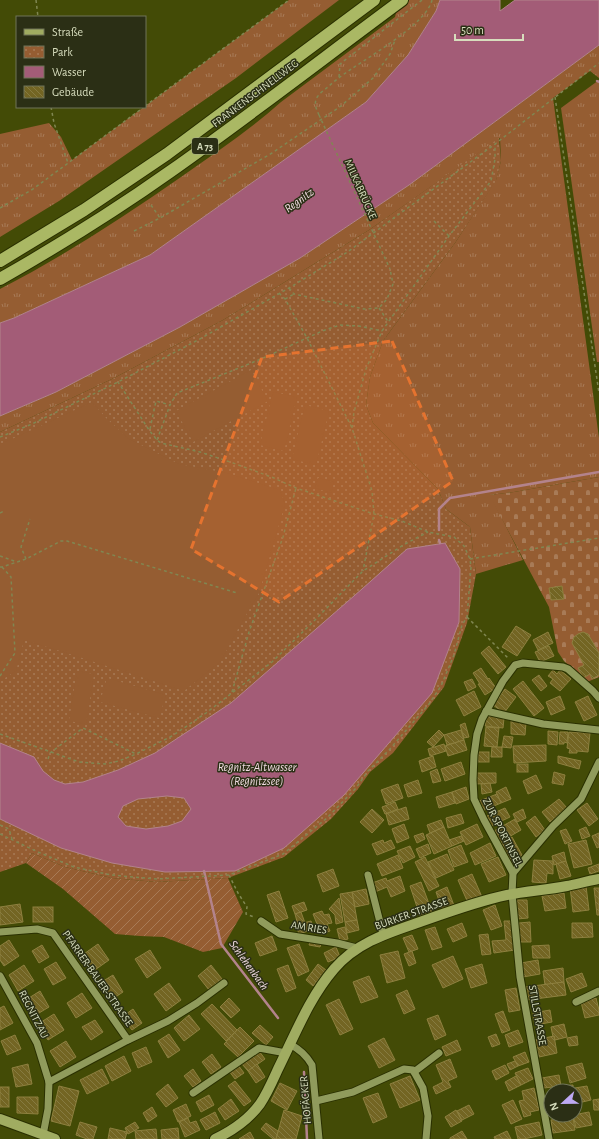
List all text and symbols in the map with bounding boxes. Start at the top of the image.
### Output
legend [16,16,146,108]
scale bar [455,16,523,42]
text: 50 m [461,24,484,36]
text: Straße [52,26,83,38]
text: Park [52,46,73,58]
street label: FRANKENSCHNELLWEG [210,57,301,129]
text: Wasser [52,66,86,78]
text: Gebäude [52,86,94,98]
road number: A 73 [192,138,218,154]
street label: MILKABRÜCKE [342,158,379,221]
water label: Regnitz [282,185,316,215]
water label: Regnitz-Altwasser (Regnitzsee) [218,761,297,787]
street label: ZUR SPORTINSEL [481,796,525,869]
street label: BURKER STRASSE [373,895,450,932]
street label: AM RIES [290,919,328,936]
street label: PFARRER-BAUER-STRASSE [60,928,135,1029]
water label: Schlehenbach [227,938,271,992]
street label: STILLSTRASSE [527,984,548,1047]
street label: REGNITZAU [17,988,50,1040]
street label: HOFÄCKER [298,1075,313,1124]
north arrow [543,1083,583,1123]
text: N [548,1101,561,1112]

